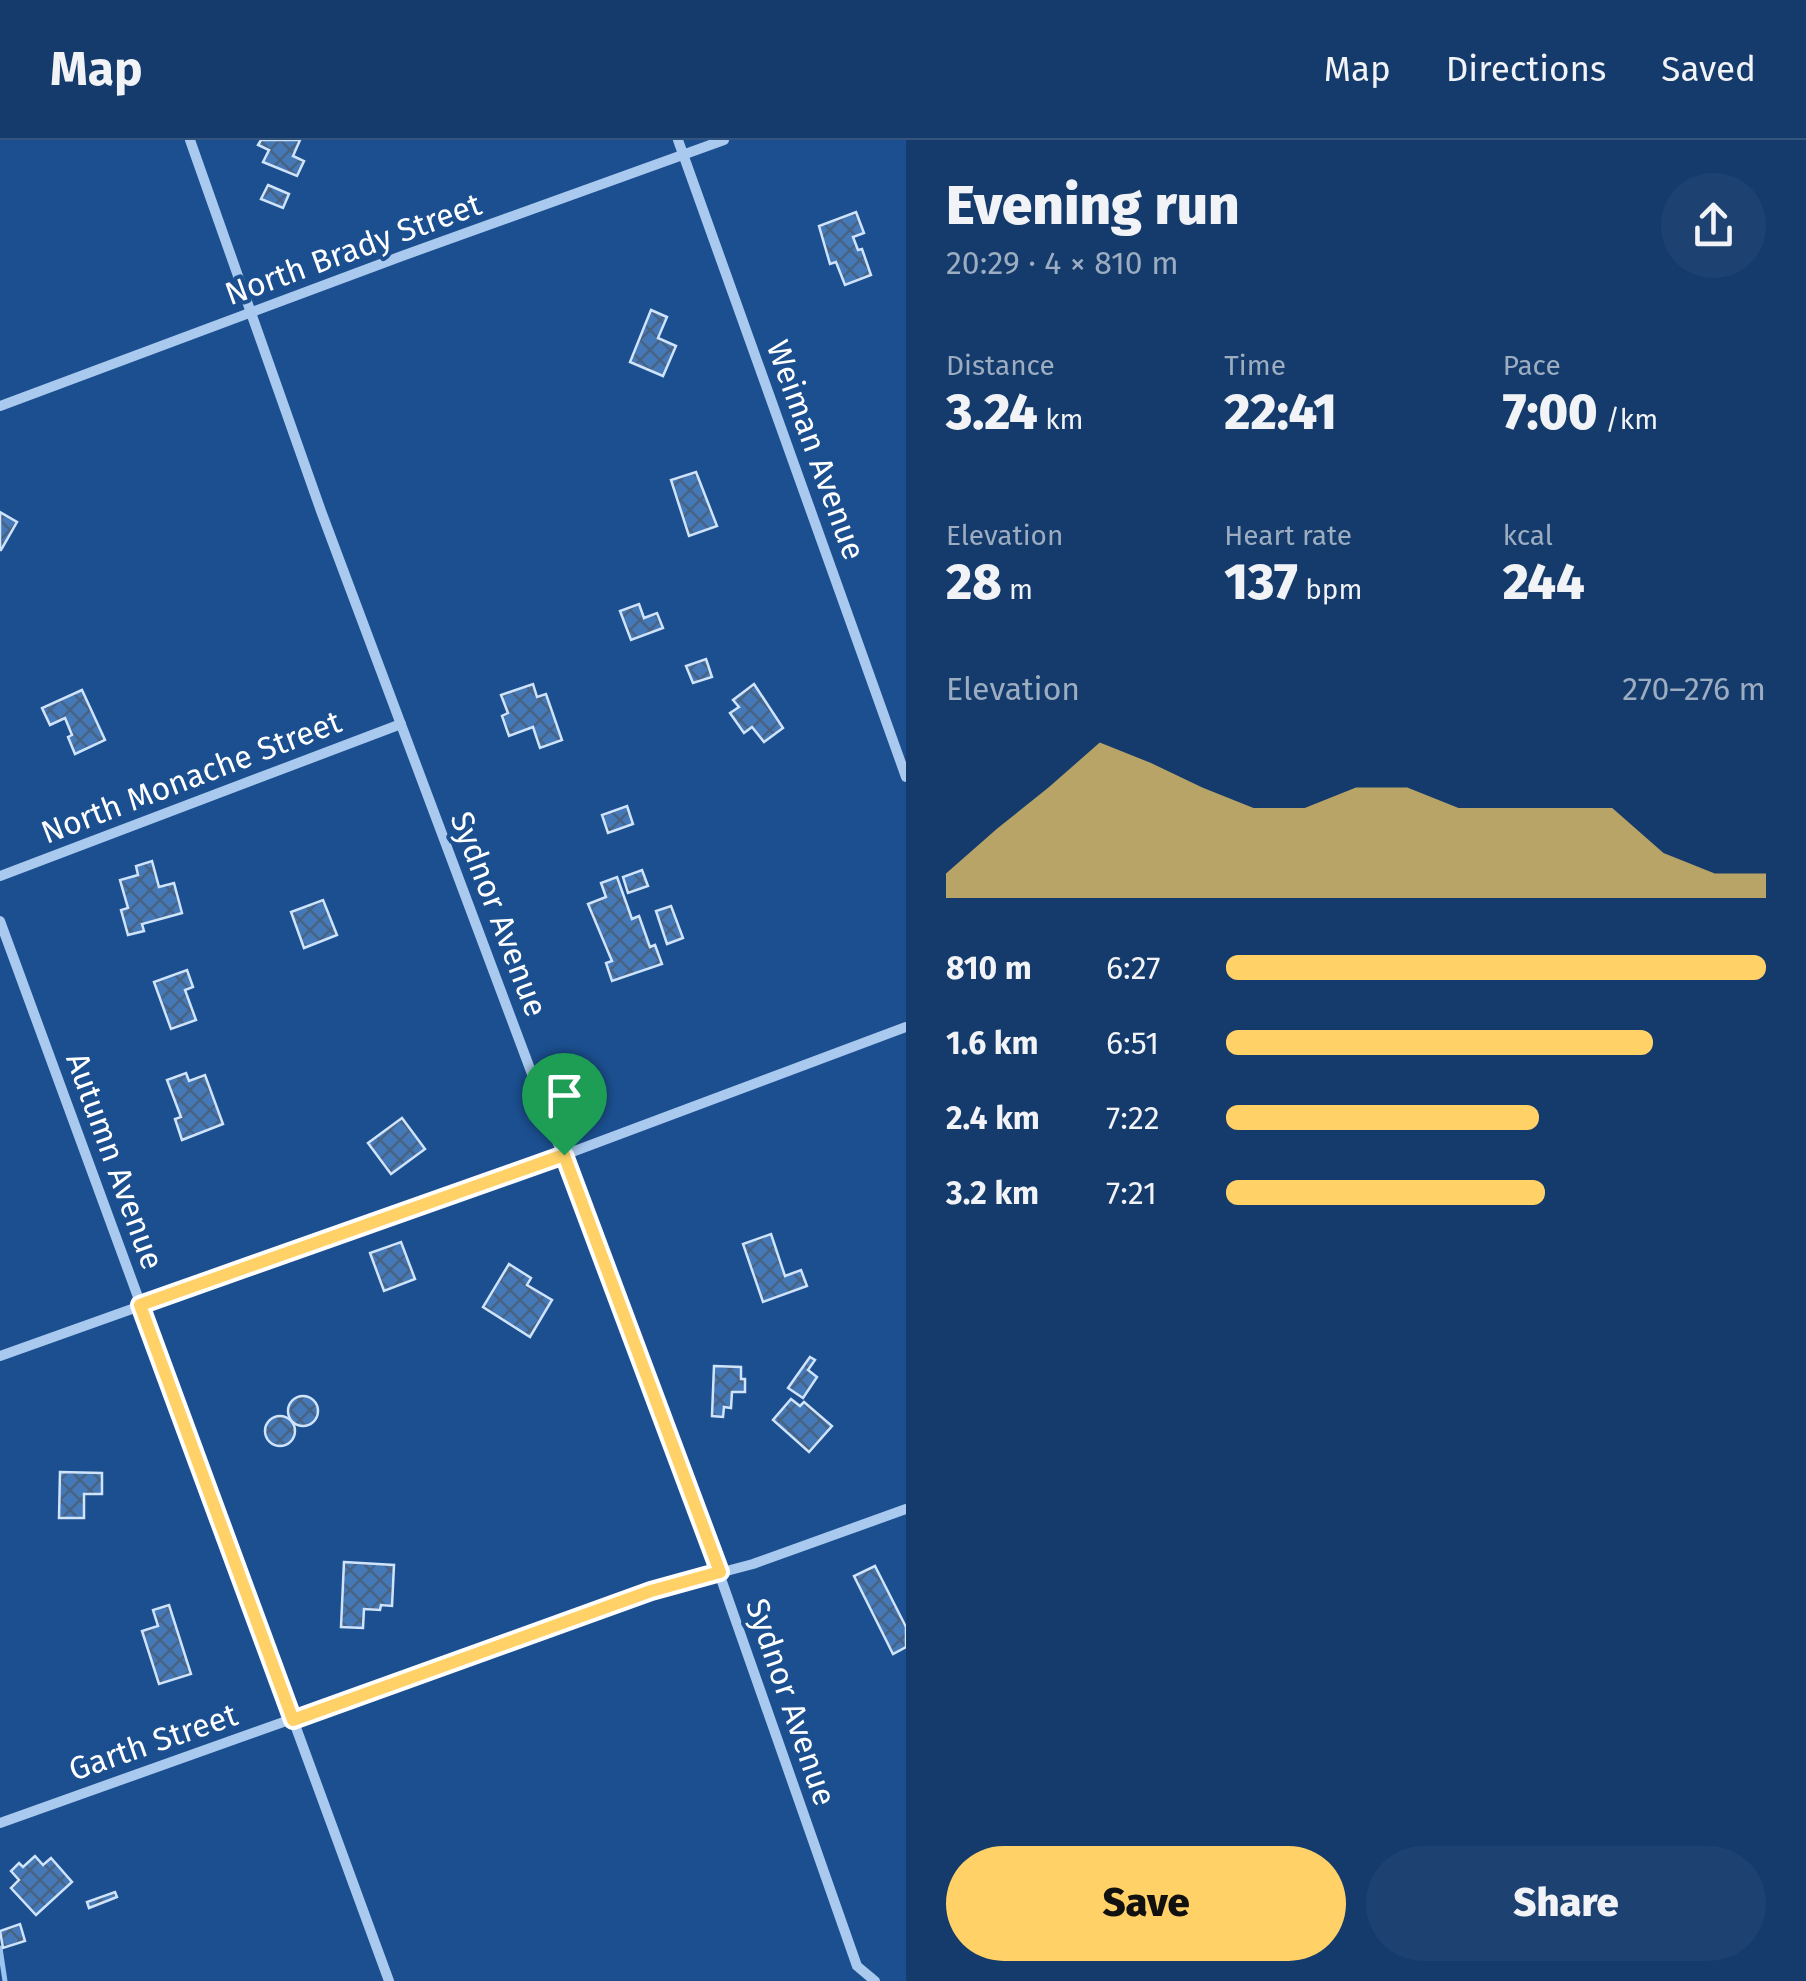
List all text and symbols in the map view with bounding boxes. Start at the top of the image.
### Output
text: Map [50,40,143,98]
text: Map [1324,48,1391,90]
text: Directions [1446,48,1606,90]
text: Saved [1661,48,1756,90]
text: Evening run [946,173,1240,239]
button: share [1661,173,1766,278]
street label: North Brady Street [220,185,487,313]
text: 20:29 · 4 × 810 m [946,244,1179,282]
street label: Weiman Avenue [759,335,873,565]
text: Distance [946,349,1055,382]
text: Time [1224,349,1286,382]
text: Pace [1503,349,1561,382]
text: 3.24 [946,382,1038,442]
text: 22:41 [1224,382,1337,442]
text: 7:00 [1503,382,1598,442]
text: km [1038,403,1084,436]
text: /km [1598,403,1658,436]
text: Elevation [946,519,1063,552]
text: Heart rate [1224,519,1352,552]
text: kcal [1503,519,1553,552]
text: 28 [946,552,1002,612]
text: 137 [1224,552,1298,612]
text: 244 [1503,552,1585,612]
text: m [1002,573,1033,606]
text: bpm [1298,573,1362,606]
text: Elevation [946,670,1080,708]
text: 270–276 m [1622,670,1766,708]
street label: North Monache Street [36,702,347,852]
street label: Sydnor Avenue [442,806,556,1022]
text: 810 m [946,949,1032,987]
text: 6:27 [1106,949,1160,987]
text: 1.6 km [946,1024,1039,1062]
text: 6:51 [1106,1024,1159,1062]
street label: Autumn Avenue [58,1047,172,1275]
pin [522,1053,607,1156]
icon: arrive [537,1068,592,1123]
text: 2.4 km [946,1099,1040,1137]
text: 7:22 [1106,1099,1160,1137]
text: 3.2 km [946,1174,1039,1212]
text: 7:21 [1106,1174,1157,1212]
street label: Sydnor Avenue [738,1594,844,1810]
street label: Garth Street [64,1695,243,1789]
button: Save [946,1846,1346,1961]
button: Share [1366,1846,1766,1961]

